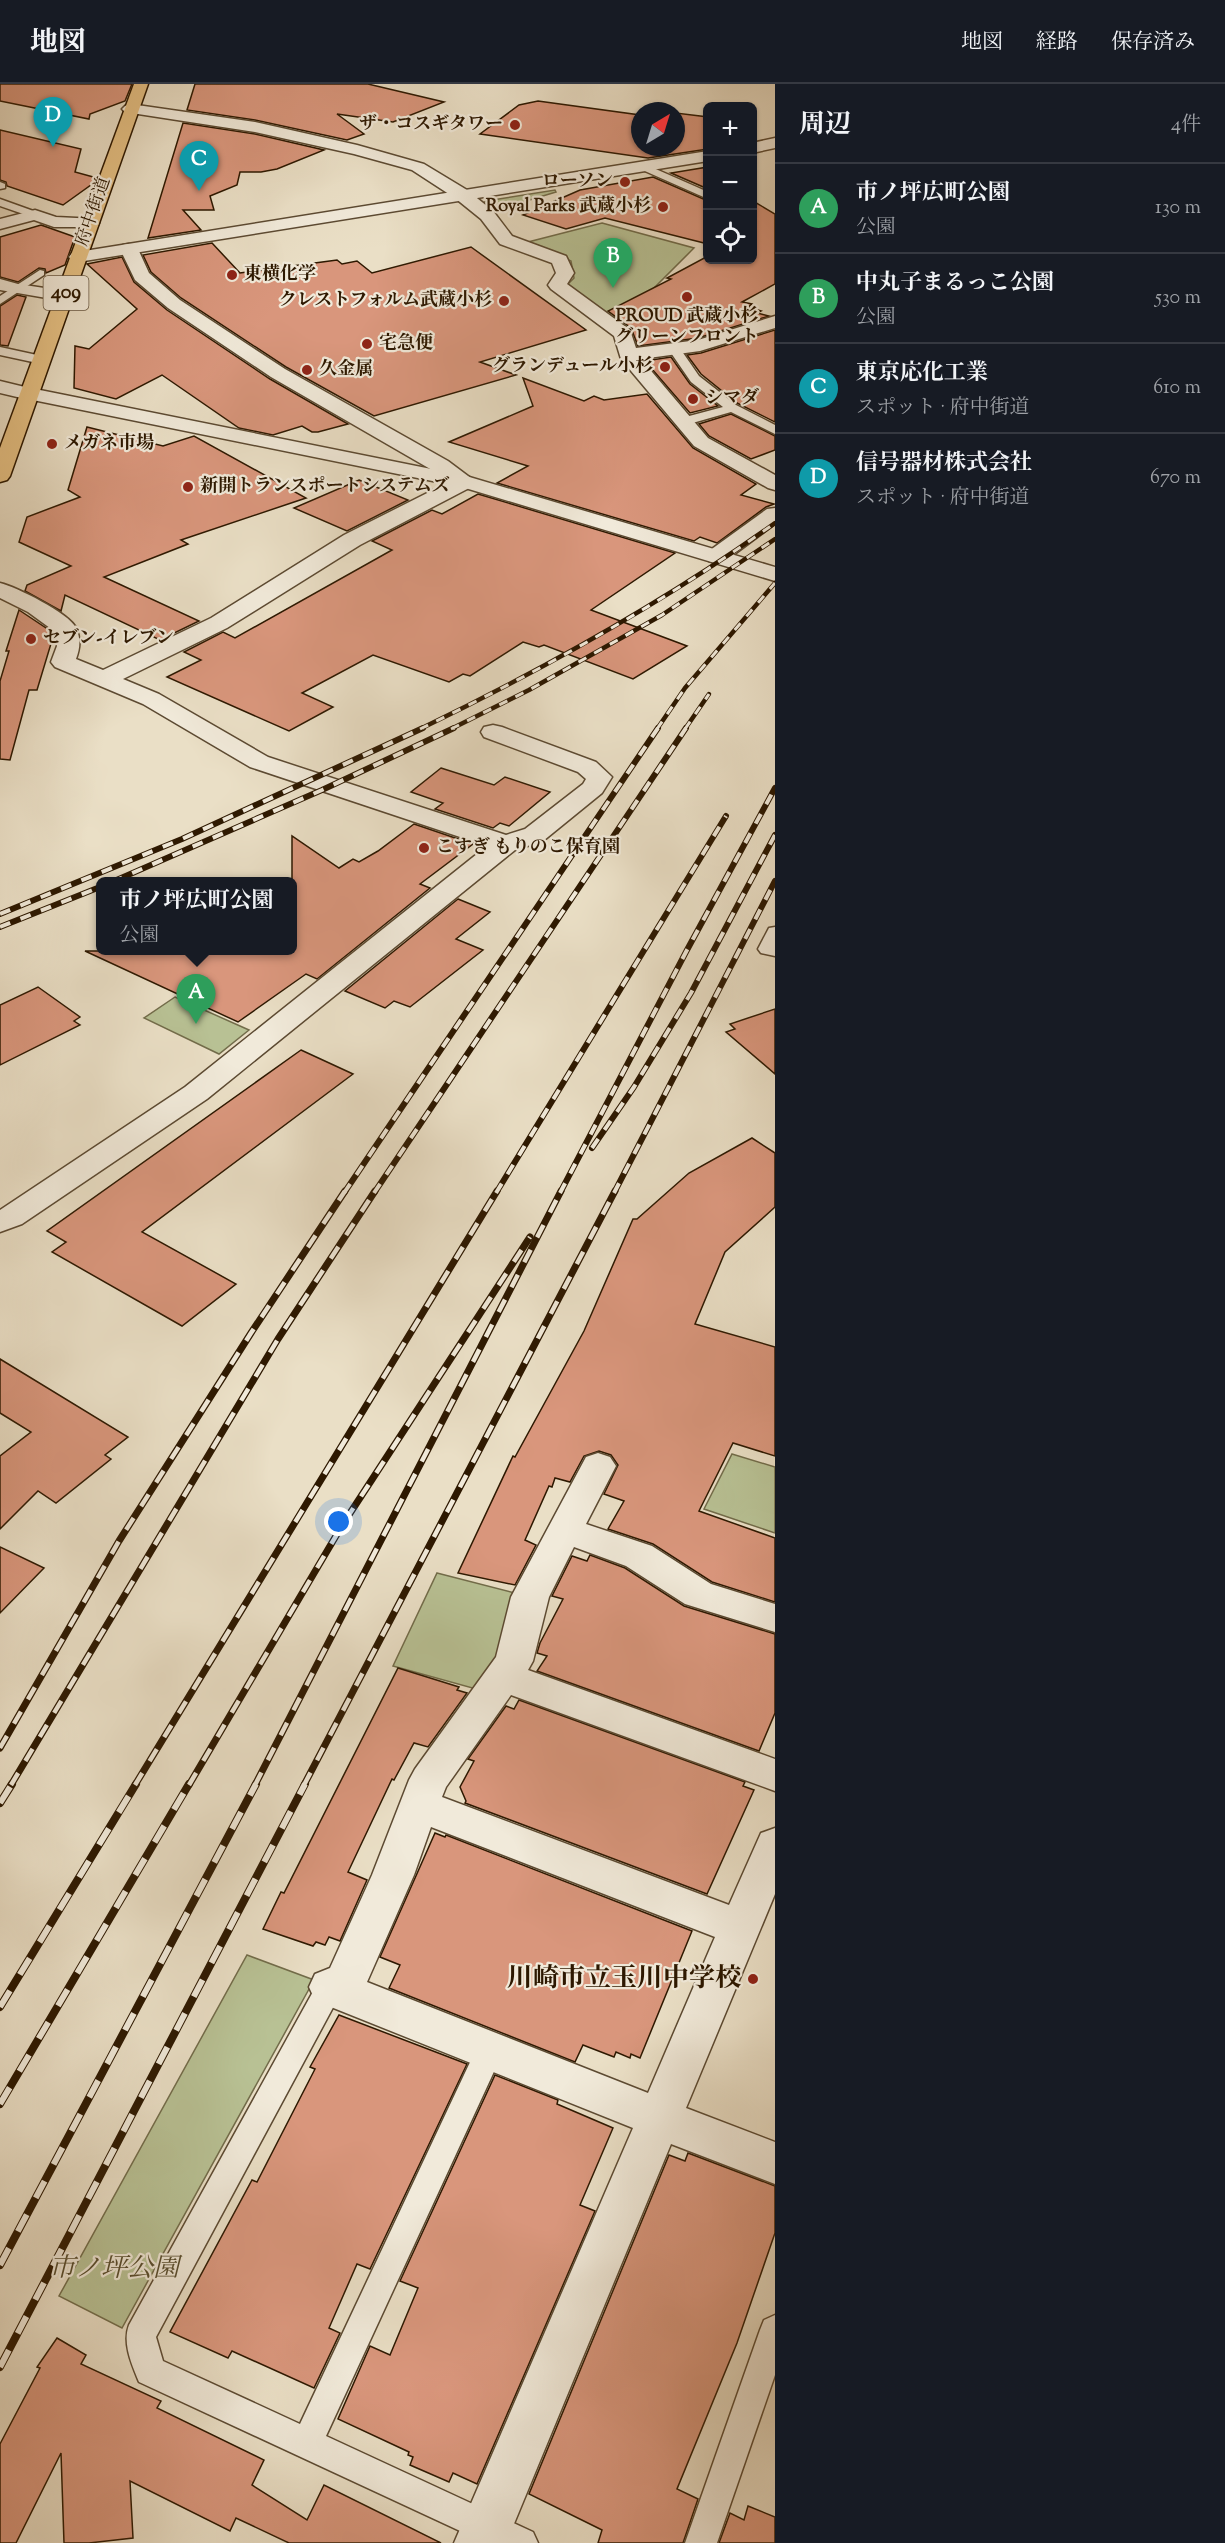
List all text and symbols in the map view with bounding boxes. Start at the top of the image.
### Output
text: 地図 [30,24,86,64]
text: 地図 [961,28,1003,58]
text: 経路 [1036,28,1078,58]
text: 保存済み [1111,28,1195,58]
pin: D [34,98,72,147]
north arrow [631,102,685,156]
map controls [703,102,757,264]
button: + [703,102,757,156]
text: 周辺 [799,107,851,144]
text: 4件 [1171,111,1201,140]
place label: ザ・コスギタワー [359,112,503,138]
marker: ザ・コスギタワー [508,118,522,132]
pin: C [180,141,218,191]
button: − [703,156,757,210]
place label: ローソン [542,169,613,195]
street label: 府中街道 [70,174,118,250]
marker: ローソン [618,175,632,189]
text: 市ノ坪広町公園 [856,178,1010,210]
place label: Royal Parks 武蔵小杉 [486,194,651,220]
text: A [810,194,827,223]
text: 130 m [1155,194,1201,223]
marker: Royal Parks 武蔵小杉 [656,200,670,214]
button: locate [703,210,757,264]
text: 公園 [856,214,896,243]
pin: B [594,238,632,288]
place label: 東横化学 [244,262,316,288]
marker: 東横化学 [225,268,239,282]
text: 中丸子まるっこ公園 [856,268,1054,300]
road number: 409 [44,276,88,310]
text: B [812,284,825,313]
text: 530 m [1155,284,1201,313]
place label: クレストフォルム武蔵小杉 [279,288,492,314]
marker: PROUD 武蔵小杉 グリーンフロント [680,290,694,304]
marker: クレストフォルム武蔵小杉 [497,294,511,308]
place label: PROUD 武蔵小杉 グリーンフロント [615,304,759,351]
text: 公園 [856,304,896,333]
place label: 宅急便 [379,331,433,357]
marker: 宅急便 [360,337,374,351]
place label: グランデュール小杉 [492,354,653,380]
place label: 久金属 [319,357,373,383]
text: 東京応化工業 [856,358,988,390]
marker: グランデュール小杉 [658,360,672,374]
marker: 久金属 [300,363,314,377]
text: C [810,374,827,403]
text: 610 m [1153,374,1201,403]
place label: シマダ [705,386,759,412]
marker: シマダ [686,392,700,406]
text: スポット · 府中街道 [856,394,1030,423]
place label: メガネ市場 [64,431,154,457]
marker: メガネ市場 [45,437,59,451]
text: 信号器材株式会社 [856,448,1032,480]
text: D [811,464,826,493]
text: 670 m [1150,464,1201,493]
place label: 新開トランスポートシステムズ [200,474,450,500]
marker: 新開トランスポートシステムズ [181,480,195,494]
text: スポット · 府中街道 [856,484,1030,513]
place label: セブン-イレブン [43,626,174,652]
marker: セブン-イレブン [24,632,38,646]
place label: こすぎ もりのこ保育園 [436,835,620,861]
marker: こすぎ もりのこ保育園 [417,841,431,855]
popup [96,877,297,955]
text: 市ノ坪広町公園 [119,886,274,918]
text: 公園 [119,922,159,951]
pin: A [176,974,216,1024]
your location [324,1507,353,1536]
place label: 川崎市立玉川中学校 [507,1961,741,1998]
marker: 川崎市立玉川中学校 [746,1972,760,1986]
park label: 市ノ坪公園 [49,2251,183,2288]

